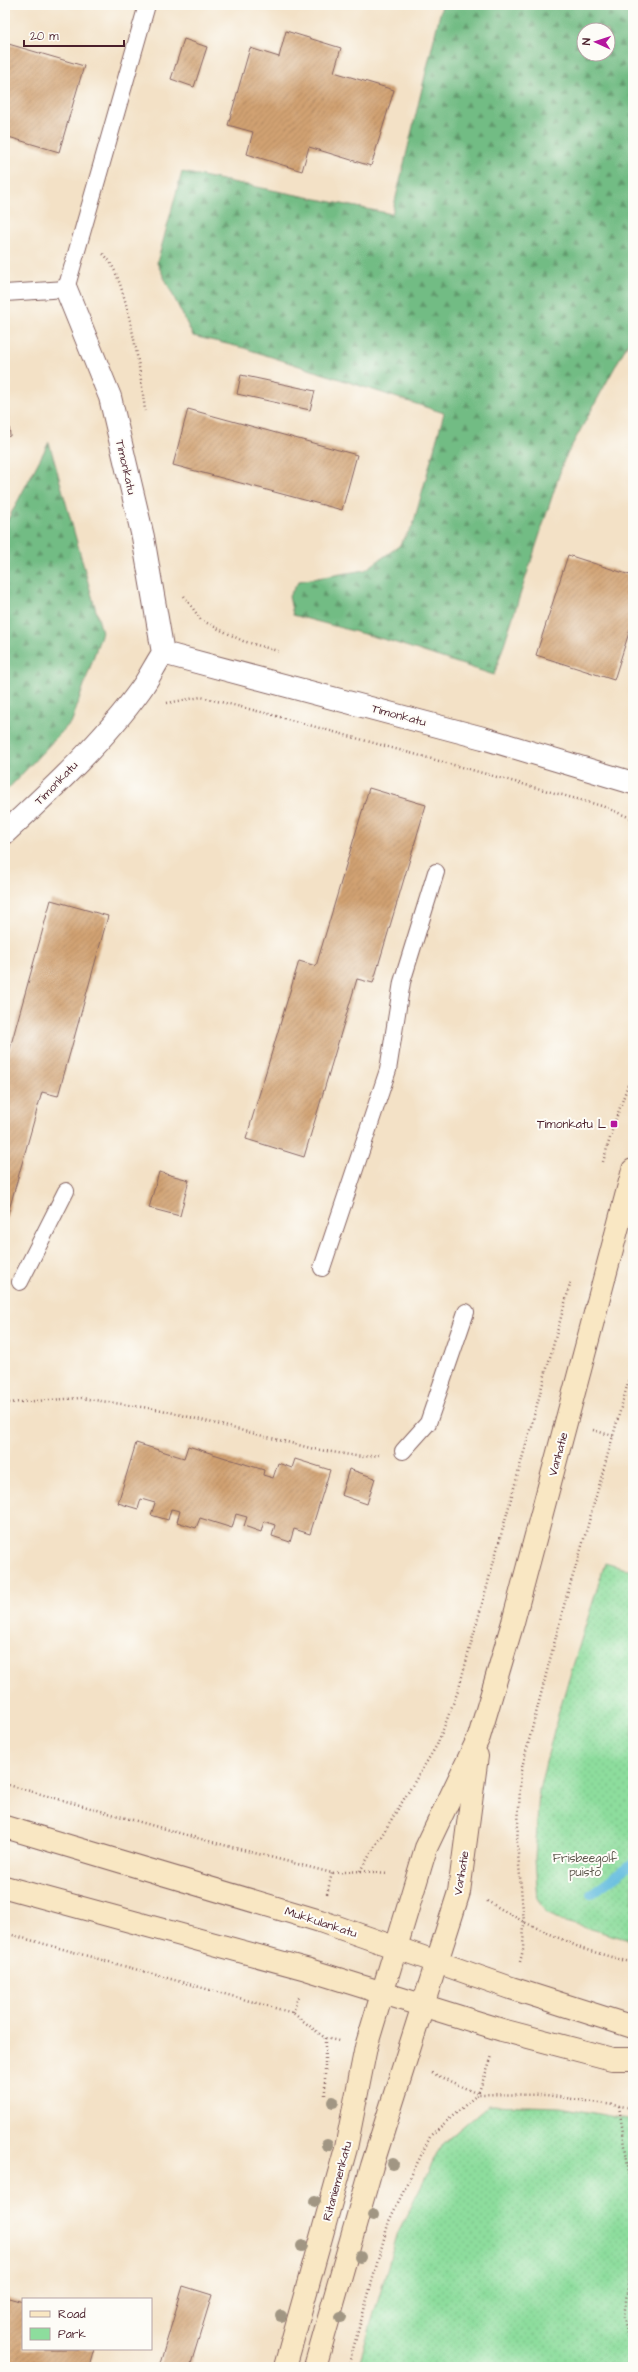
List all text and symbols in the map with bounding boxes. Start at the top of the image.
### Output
scale bar [24,22,124,48]
north arrow [576,22,616,62]
text: 20 m [30,28,59,45]
text: N [579,38,594,45]
street label: Timonkatu [111,438,140,496]
street label: Timonkatu [370,700,428,731]
street label: Timonkatu [31,757,82,809]
place label: Timonkatu L [537,1116,607,1133]
marker: Timonkatu L [609,1119,619,1129]
street label: Vanhatie [544,1430,573,1478]
street label: Vanhatie [450,1849,473,1897]
park label: Frisbeegolf puisto [553,1850,618,1881]
street label: Mukkulankatu [282,1903,359,1942]
street label: Ritaniemenkatu [319,2139,356,2223]
legend [22,2298,152,2350]
text: Road [58,2306,86,2323]
text: Park [58,2326,86,2343]

